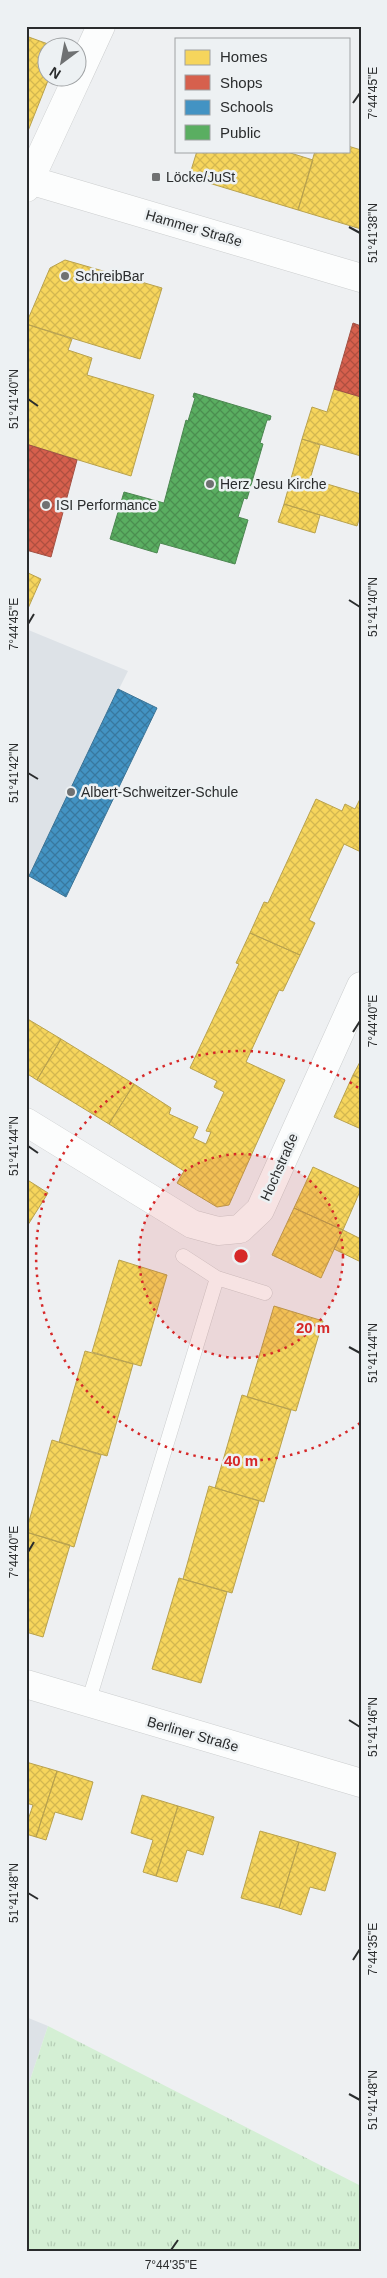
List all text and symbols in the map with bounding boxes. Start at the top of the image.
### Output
north arrow [38,38,88,88]
legend [175,38,350,152]
text: Homes [220,48,268,65]
text: N [47,64,64,82]
text: 7°44'45"E [366,67,380,119]
text: Shops [220,74,263,91]
text: Schools [220,98,273,115]
text: Public [220,124,261,141]
place label: Löcke/JuSt [166,169,235,185]
marker: Löcke/JuSt [150,171,162,183]
text: 51°41'38"N [366,203,380,263]
street label: Hammer Straße [144,207,244,249]
place label: SchreibBar [75,268,145,284]
marker: SchreibBar [59,270,71,282]
text: 51°41'40"N [7,369,21,429]
place label: Herz Jesu Kirche [220,476,327,492]
marker: Herz Jesu Kirche [204,478,216,490]
place label: ISI Performance [56,497,157,513]
marker: ISI Performance [40,499,52,511]
text: 51°41'40"N [366,577,380,637]
text: 7°44'45"E [7,598,21,650]
text: 51°41'42"N [7,743,21,803]
place label: Albert-Schweitzer-Schule [81,784,238,800]
marker: Albert-Schweitzer-Schule [65,786,77,798]
text: 7°44'40"E [366,995,380,1047]
text: 51°41'44"N [7,1116,21,1176]
street label: Hochstraße [257,1130,301,1203]
centre of rings [232,1247,250,1265]
text: 20 m [296,1319,330,1336]
text: 51°41'44"N [366,1323,380,1383]
text: 40 m [224,1452,258,1469]
text: 7°44'40"E [7,1526,21,1578]
text: 51°41'46"N [366,1697,380,1757]
street label: Berliner Straße [146,1713,241,1755]
text: 51°41'48"N [7,1863,21,1923]
text: 7°44'35"E [366,1923,380,1975]
text: 51°41'48"N [366,2070,380,2130]
text: 7°44'35"E [145,2258,197,2272]

